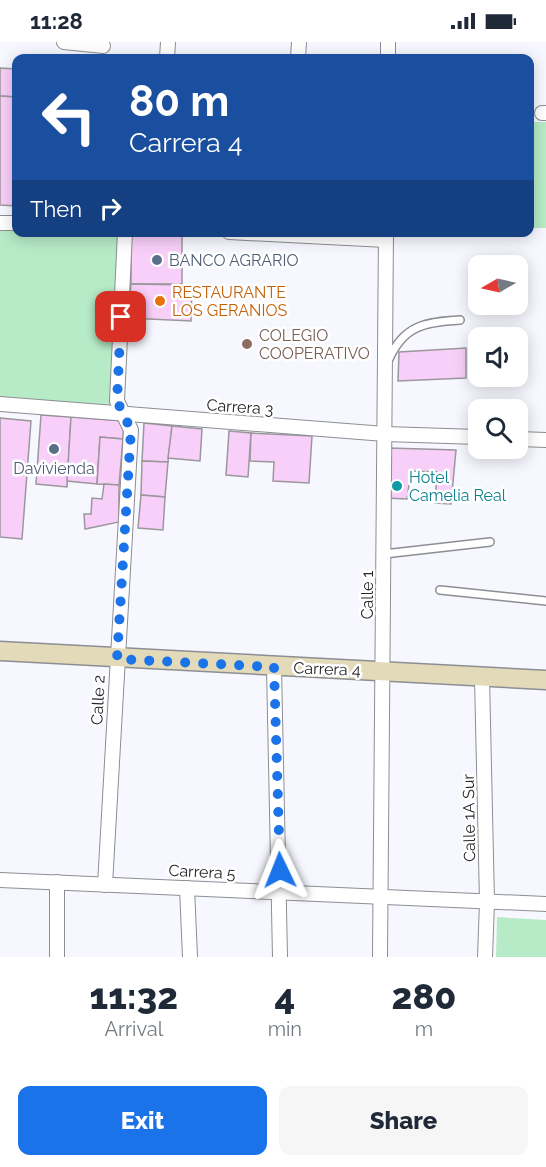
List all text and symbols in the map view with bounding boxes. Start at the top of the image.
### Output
text: 11:28 [30,8,83,34]
text: 80 m [129,77,229,126]
icon: left [30,78,108,156]
text: Carrera 4 [129,127,242,158]
icon: right [94,192,127,225]
text: Then [30,196,82,222]
place label: BANCO AGRARIO [169,251,299,270]
marker: BANCO AGRARIO [150,253,164,267]
north arrow [468,255,528,315]
map controls [468,255,528,459]
place label: RESTAURANTE LOS GERANIOS [172,283,287,320]
pin [95,291,146,342]
marker: RESTAURANTE LOS GERANIOS [153,294,167,308]
icon: arrive [104,300,137,333]
place label: COLEGIO COOPERATIVO [259,326,370,363]
button: sound [468,327,528,387]
marker: COLEGIO COOPERATIVO [240,337,254,351]
street label: Carrera 3 [206,395,274,419]
button: search [468,399,528,459]
marker: Davivienda [47,442,61,456]
place label: Davivienda [13,459,95,478]
place label: Hotel Camelia Real [409,468,507,505]
marker: Hotel Camelia Real [390,479,404,493]
street label: Calle 1 [358,570,377,619]
street label: Carrera 4 [293,658,361,680]
street label: Calle 2 [87,674,109,726]
street label: Calle 1A Sur [459,773,479,862]
position arrow [248,838,312,902]
street label: Carrera 5 [168,861,236,883]
text: 11:32 [90,975,178,1017]
text: 4 [274,975,295,1017]
text: 280 [392,975,456,1017]
text: Arrival [104,1017,163,1041]
text: min [268,1017,302,1041]
text: m [415,1017,433,1041]
button: Exit [18,1086,267,1155]
button: Share [279,1086,528,1155]

